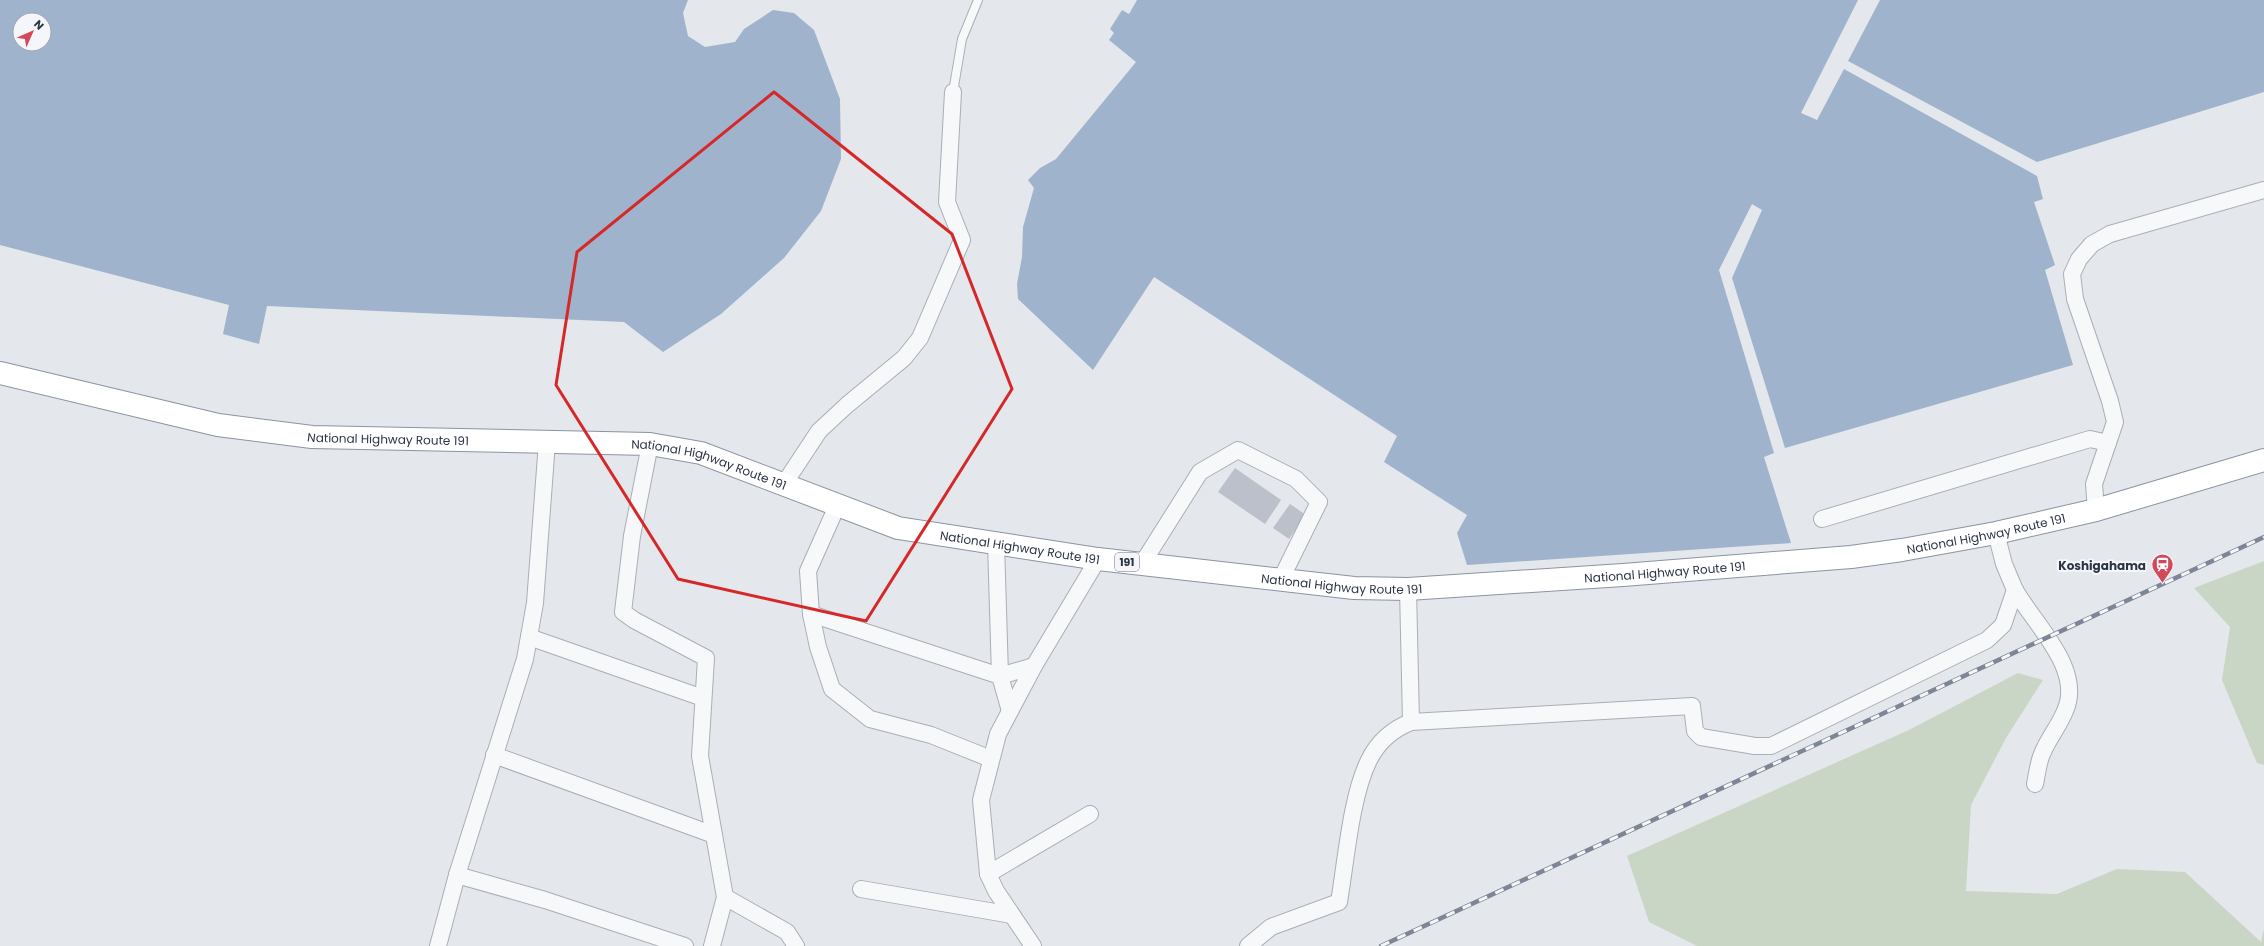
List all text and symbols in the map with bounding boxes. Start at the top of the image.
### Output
north arrow [12,12,52,52]
text: N [30,16,48,34]
street label: National Highway Route 191 [306,428,469,449]
street label: National Highway Route 191 [631,435,789,493]
street label: National Highway Route 191 [1905,509,2067,557]
street label: National Highway Route 191 [939,526,1101,568]
station icon: Koshigahama [2149,552,2175,585]
road number: 191 [1115,553,1139,571]
street label: National Highway Route 191 [1584,557,1746,586]
place label: Koshigahama [2058,557,2146,574]
street label: National Highway Route 191 [1260,569,1423,598]

